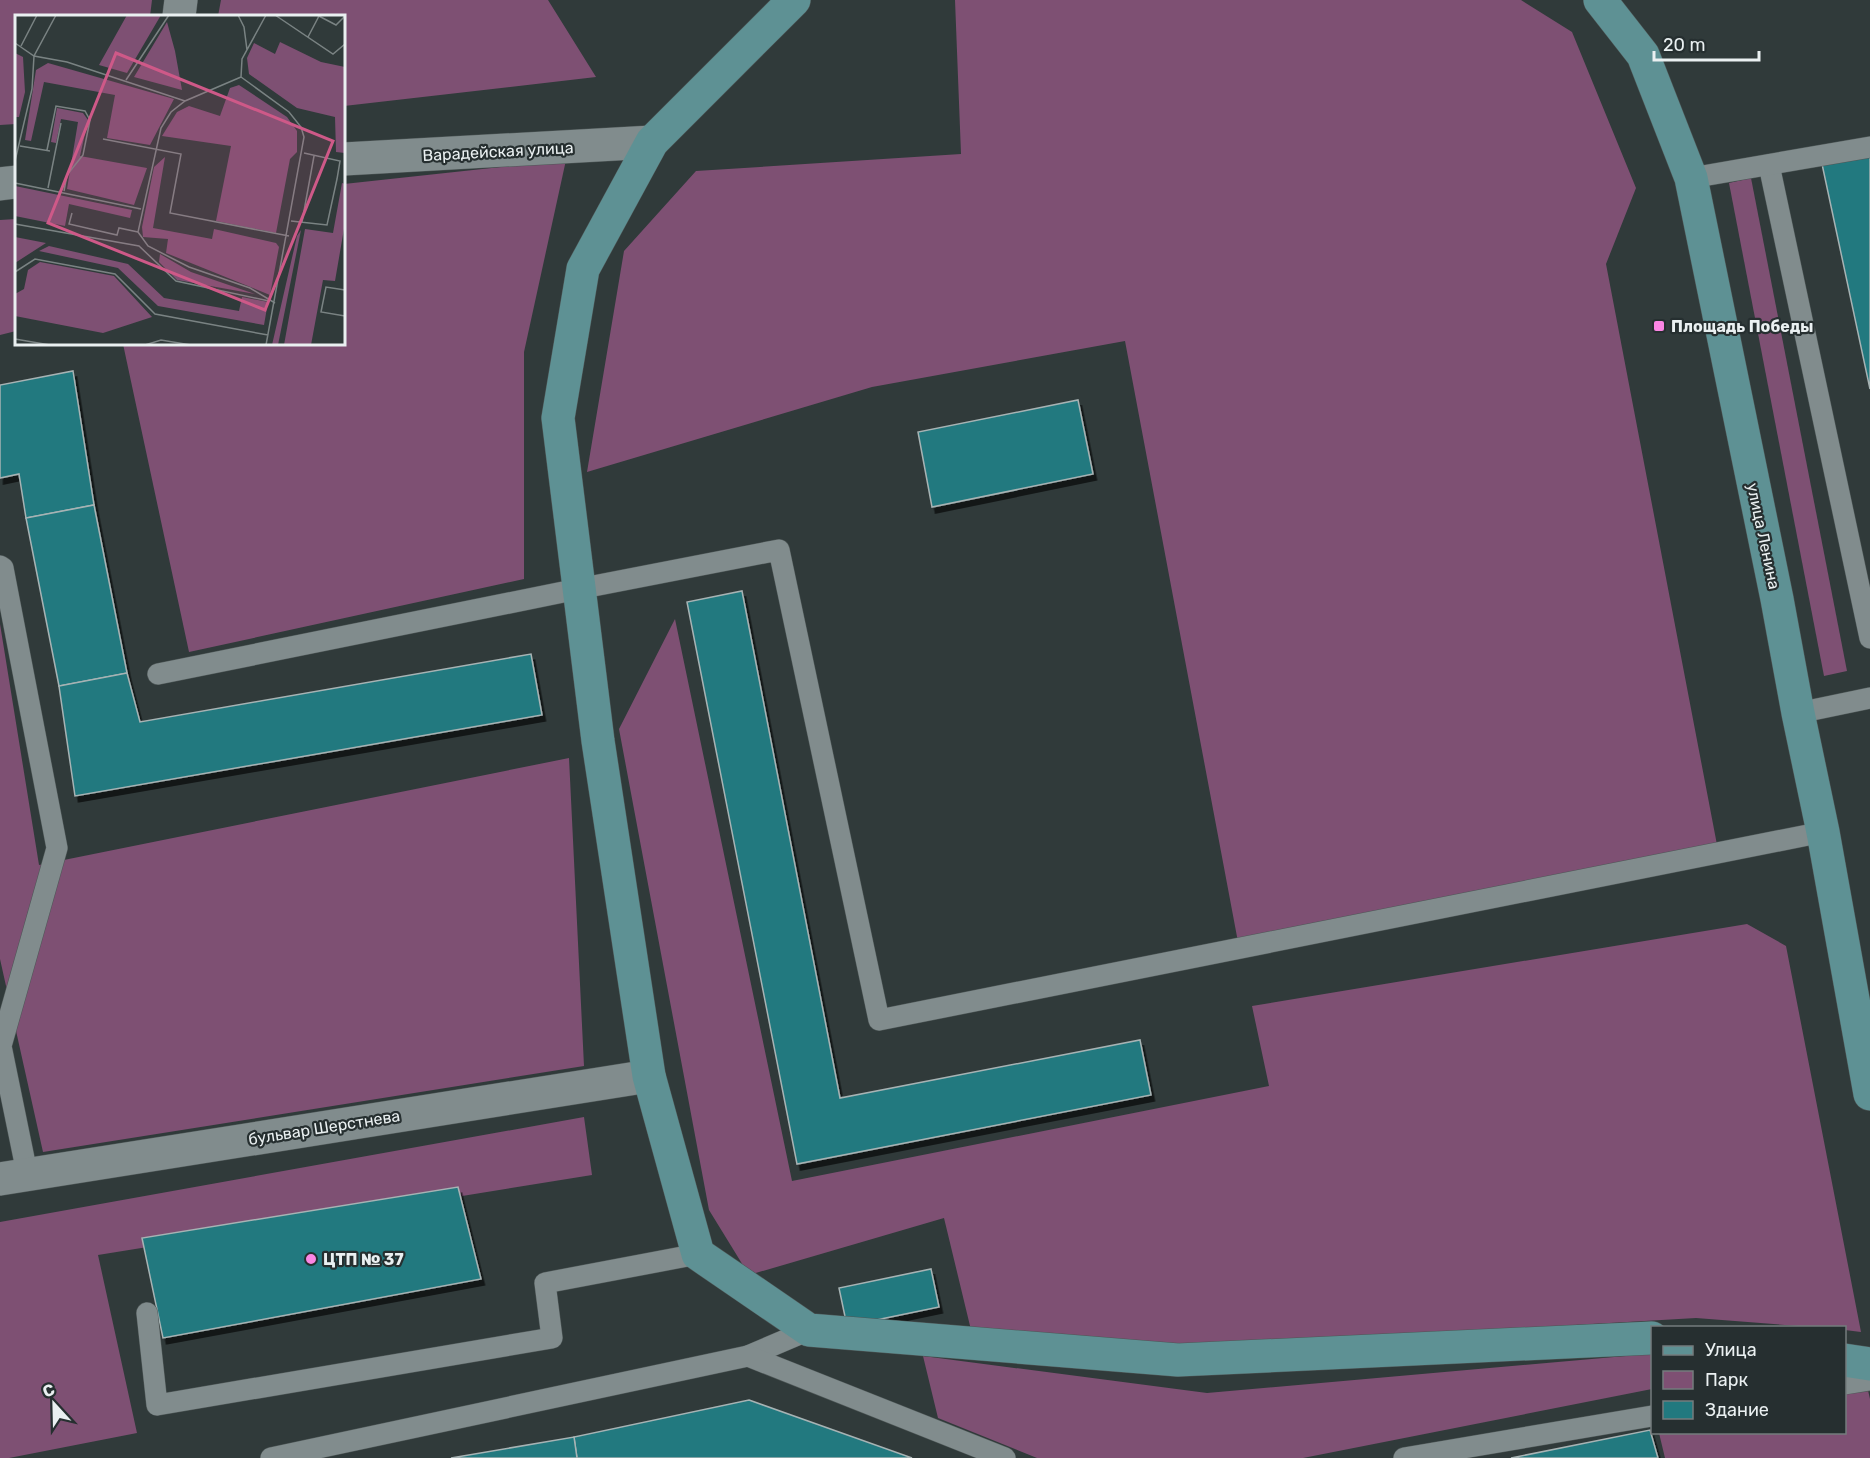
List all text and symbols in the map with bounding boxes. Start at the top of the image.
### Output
inset map [15,15,345,345]
scale bar [1654,24,1759,62]
text: 20 m [1663,34,1705,56]
street label: Варадейская улица [422,138,574,165]
place label: Площадь Победы [1671,317,1813,336]
marker: Площадь Победы [1652,319,1666,333]
street label: улица Ленина [1743,481,1784,591]
street label: бульвар Шерстнева [247,1106,401,1149]
place label: ЦТП № 37 [323,1250,404,1269]
marker: ЦТП № 37 [304,1252,318,1266]
legend [1651,1326,1846,1434]
text: Улица [1705,1339,1757,1361]
text: Парк [1705,1369,1749,1391]
north arrow [24,1374,84,1434]
text: С [40,1380,57,1401]
text: Здание [1705,1399,1769,1421]

